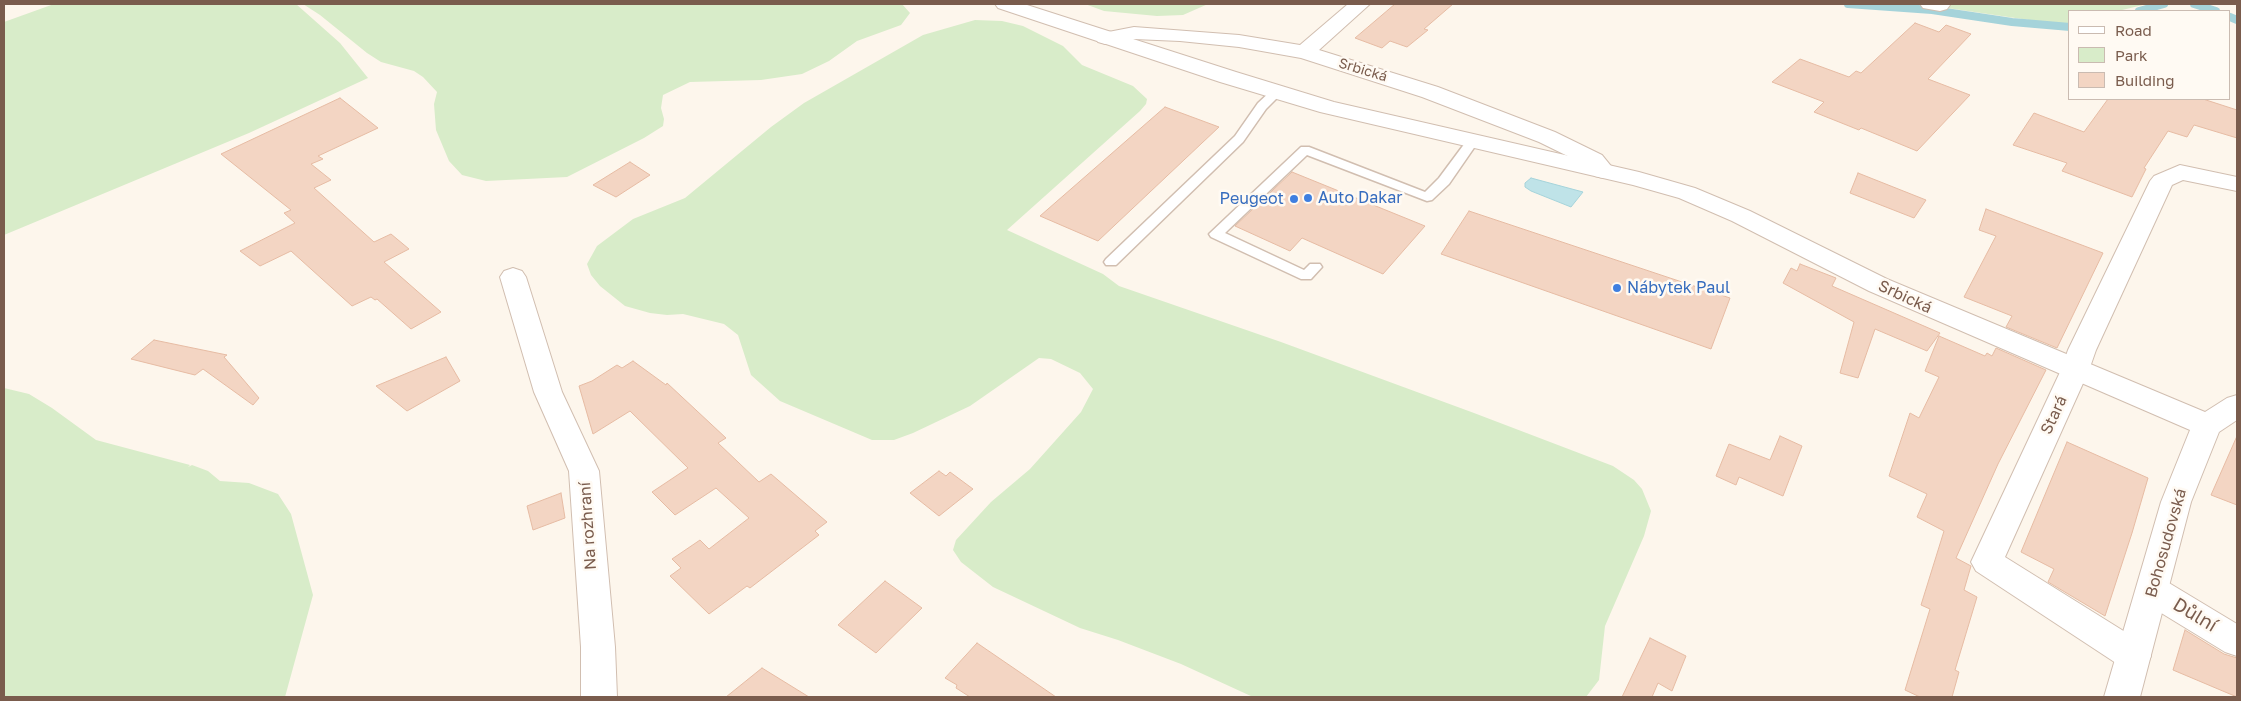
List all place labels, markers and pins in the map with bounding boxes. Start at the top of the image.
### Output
place label: Auto Dakar [1318,188,1402,208]
place label: Peugeot [1220,189,1284,209]
marker: Auto Dakar [1302,192,1314,204]
marker: Peugeot [1288,193,1300,205]
place label: Nábytek Paul [1627,278,1730,298]
marker: Nábytek Paul [1611,282,1623,294]

